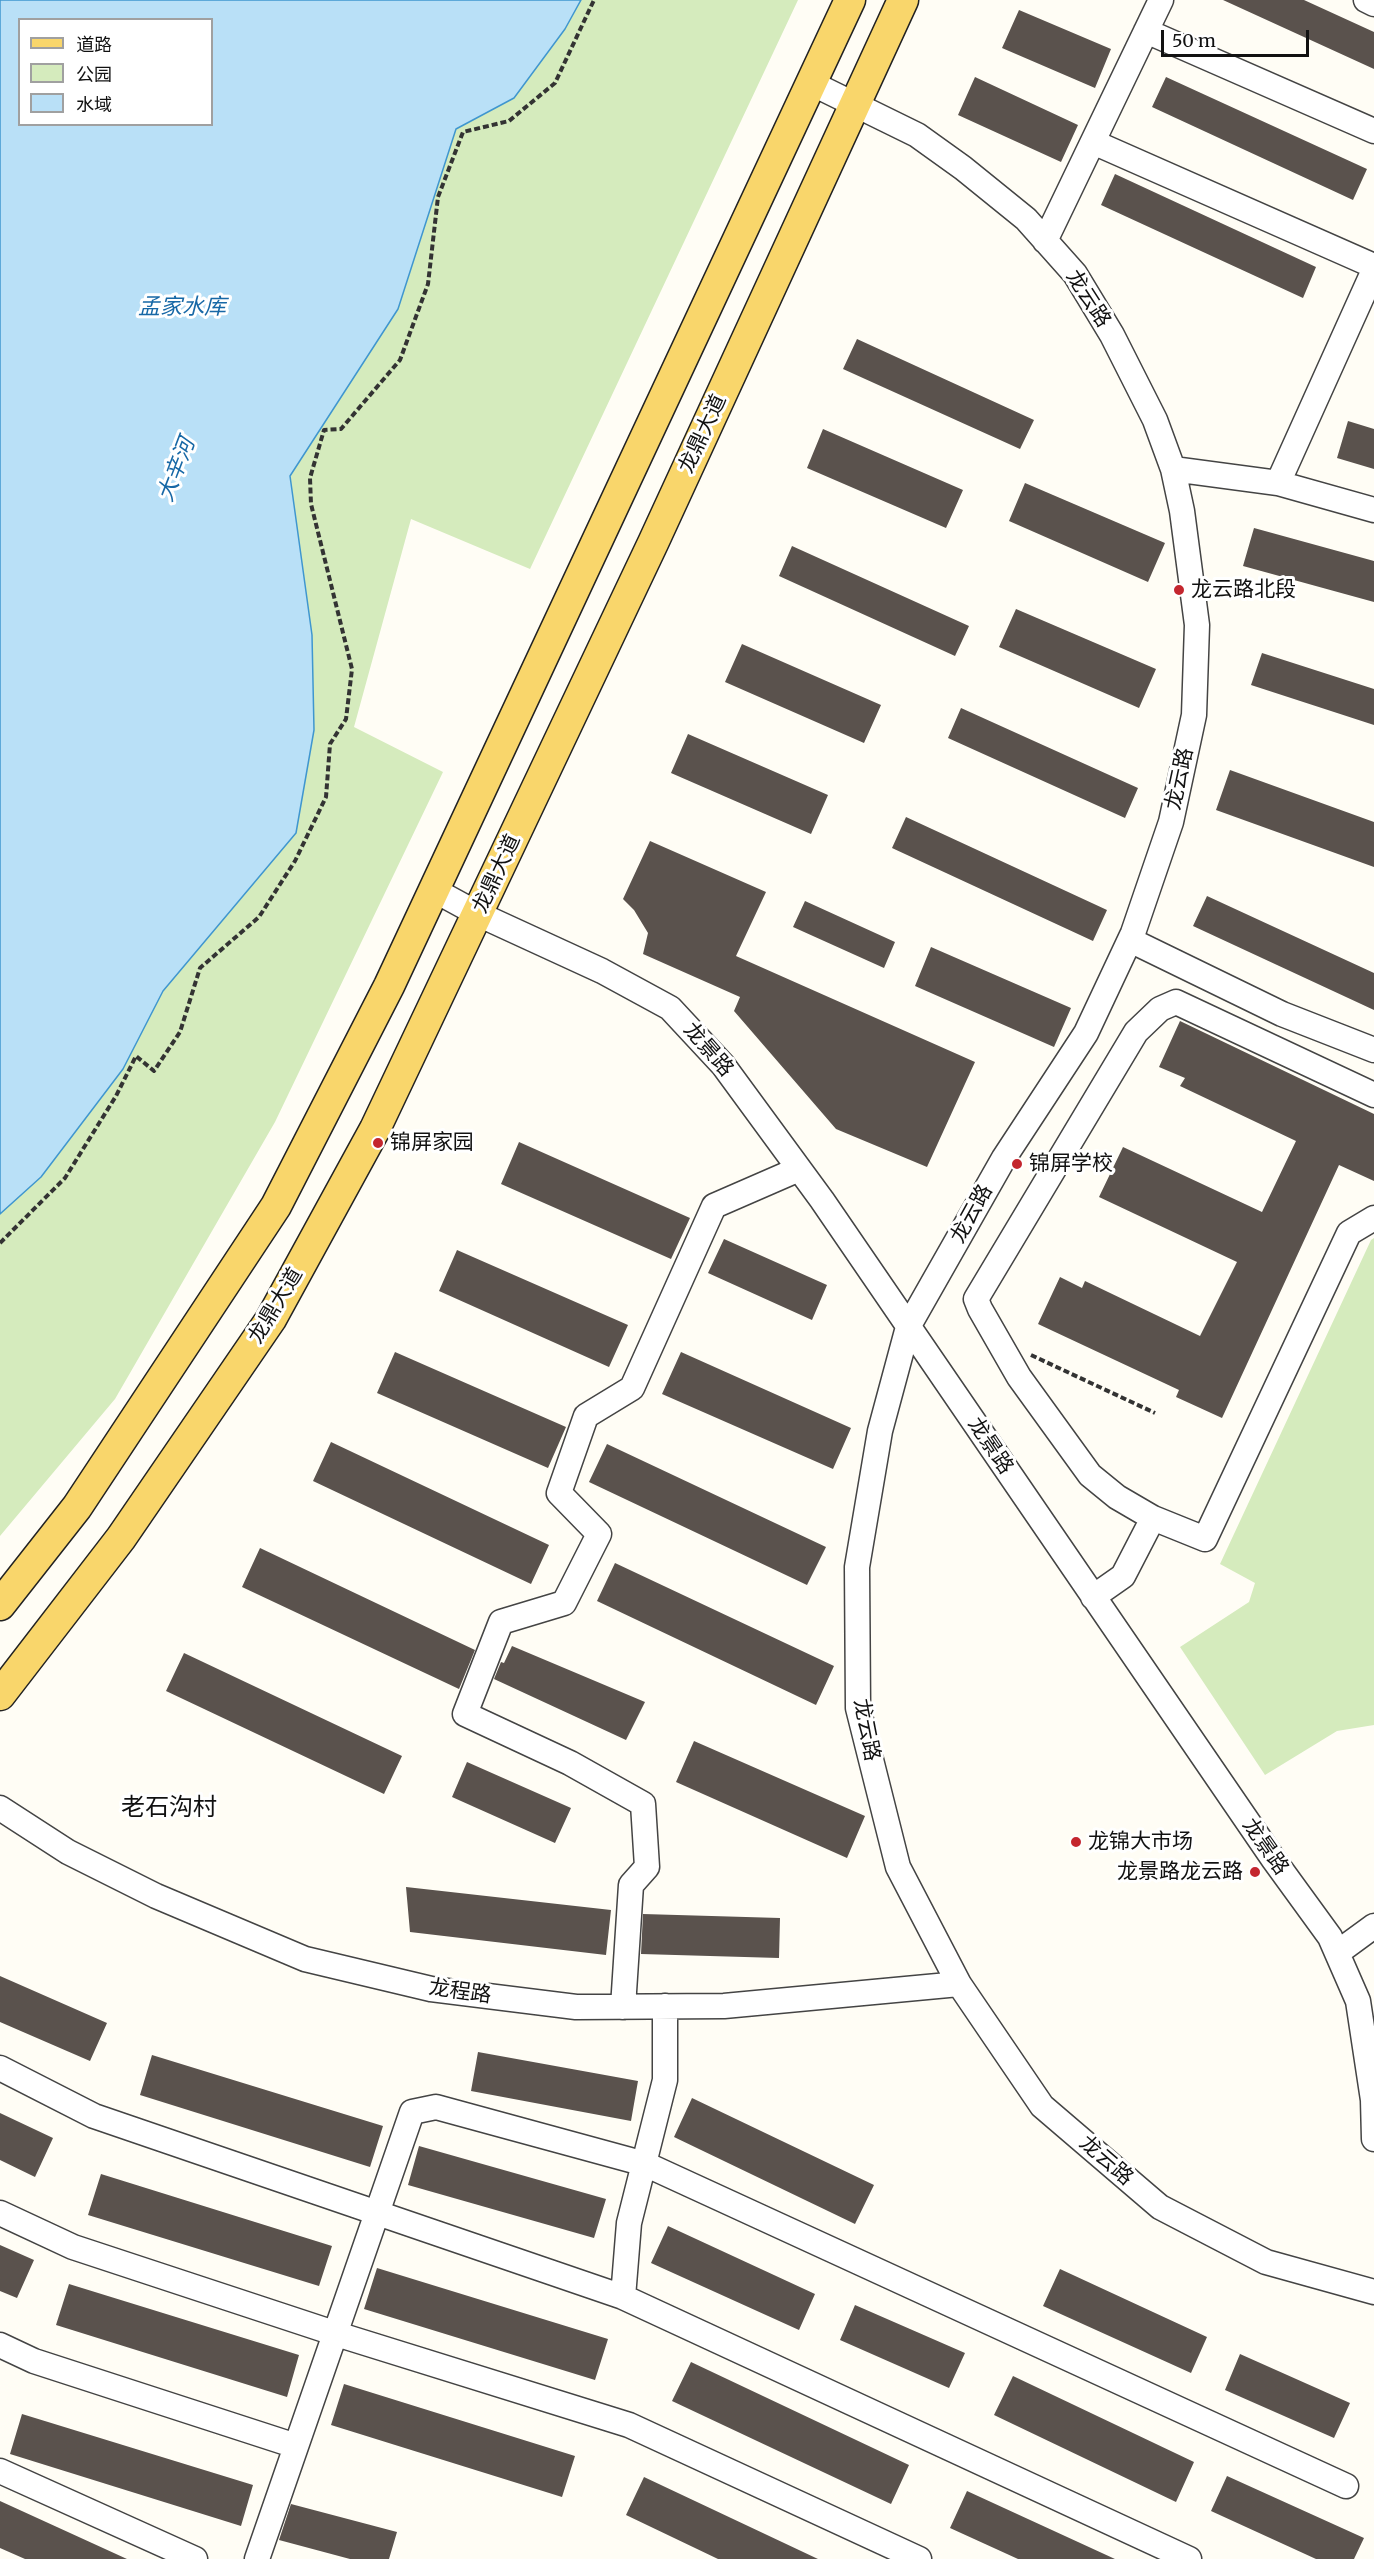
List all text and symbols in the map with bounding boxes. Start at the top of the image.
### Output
legend [18,18,213,126]
scale bar [1164,18,1312,56]
text: 50 m [1172,29,1216,52]
text: 道路 [76,33,112,56]
text: 公园 [76,63,112,86]
text: 水域 [76,93,112,116]
street label: 龙云路 [1060,266,1116,332]
water label: 孟家水库 [138,295,226,321]
street label: 龙鼎大道 [674,391,732,477]
water label: 大辛河 [153,434,201,506]
place label: 龙云路北段 [1191,577,1296,603]
marker: 龙云路北段 [1172,583,1186,597]
street label: 龙云路 [1161,746,1199,812]
street label: 龙鼎大道 [468,831,526,917]
street label: 龙景路 [678,1018,738,1082]
place label: 锦屏家园 [390,1130,474,1156]
marker: 锦屏家园 [371,1136,385,1150]
place label: 锦屏学校 [1029,1151,1113,1177]
marker: 锦屏学校 [1010,1157,1024,1171]
street label: 龙云路 [946,1180,998,1248]
street label: 龙鼎大道 [244,1264,308,1348]
street label: 龙景路 [962,1413,1018,1479]
street label: 龙云路 [848,1697,884,1763]
district label: 老石沟村 [121,1794,217,1822]
street label: 龙景路 [1237,1814,1293,1880]
place label: 龙锦大市场 [1088,1829,1193,1855]
marker: 龙锦大市场 [1069,1835,1083,1849]
place label: 龙景路龙云路 [1117,1859,1243,1885]
marker: 龙景路龙云路 [1248,1865,1262,1879]
street label: 龙程路 [427,1975,493,2009]
street label: 龙云路 [1074,2131,1138,2191]

